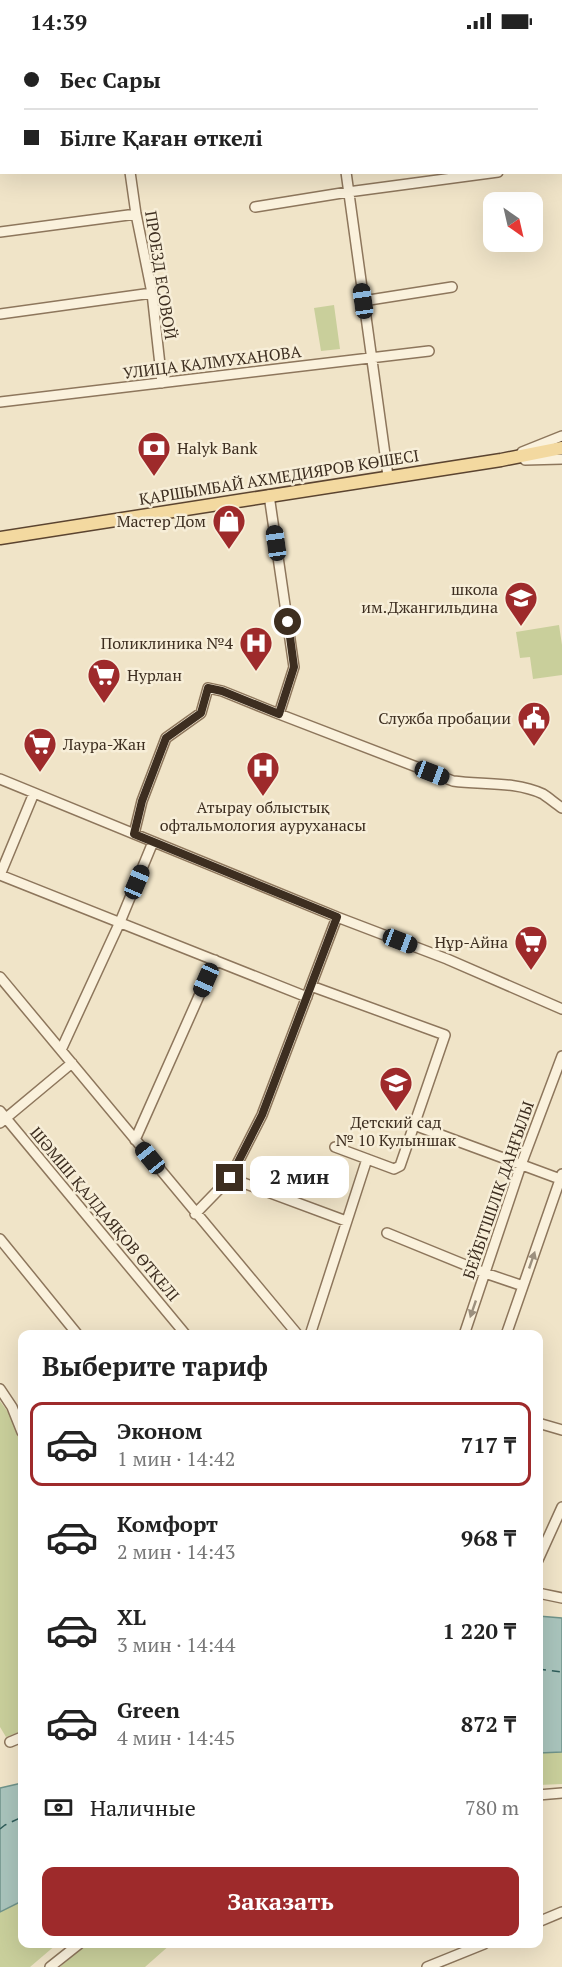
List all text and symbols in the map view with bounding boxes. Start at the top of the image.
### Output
text: 14:39 [30,7,87,36]
text: Бес Сары [60,65,161,94]
text: Білге Қаған өткелі [60,123,263,152]
north arrow [483,192,543,252]
map controls [483,192,543,252]
street label: ПРОЕЗД ЕСОВОЙ [140,209,182,341]
car [352,282,374,320]
street label: УЛИЦА КАЛМУХАНОВА [122,340,302,384]
bank icon: Halyk Bank [136,430,172,477]
place label: Halyk Bank [177,437,258,459]
street label: ҚАРШЫМБАЙ АХМЕДИЯРОВ КӨШЕСІ [137,444,421,510]
shop icon: Мастер Дом [211,503,247,550]
place label: Мастер Дом [117,510,206,532]
car [265,524,287,562]
place label: школа им.Джангильдина [361,578,498,618]
school or university icon: школа им.Джангильдина [503,580,539,627]
route start [274,608,301,635]
hospital icon: Поликлиника №4 [238,625,274,672]
place label: Поликлиника №4 [101,632,233,654]
supermarket icon: Нурлан [86,657,122,704]
place label: Нурлан [127,664,182,686]
public building icon: Служба пробации [516,700,552,747]
place label: Служба пробации [378,707,511,729]
supermarket icon: Лаура-Жан [22,726,58,773]
place label: Лаура-Жан [62,733,146,755]
hospital icon: Атырау облыстық офтальмология ауруханасы [245,750,281,797]
car [412,758,452,788]
place label: Атырау облыстық офтальмология ауруханасы [160,796,366,836]
car [122,862,152,902]
supermarket icon: Нұр-Айна [513,924,549,971]
car [380,926,420,956]
place label: Нұр-Айна [434,931,508,953]
car [190,960,222,1000]
school or university icon: Детский сад № 10 Кулыншак [378,1065,414,1112]
street label: БЕЙБІТШІЛІК ДАҢҒЫЛЫ [457,1098,539,1282]
place label: Детский сад № 10 Кулыншак [336,1111,457,1151]
street label: ШӘМШІ ҚАЛДАЯҚОВ ӨТКЕЛІ [25,1122,185,1306]
car [132,1138,168,1178]
callout: 2 мин [251,1157,350,1199]
text: 2 мин [270,1163,329,1190]
route end [216,1164,243,1191]
one-way arrow [528,1251,538,1269]
one-way arrow [467,1300,477,1318]
text: Выберите тариф [42,1348,268,1384]
text: Эконом [117,1416,202,1445]
icon: car [45,1417,99,1471]
text: 717 ₸ [461,1430,516,1459]
text: 1 мин · 14:42 [117,1445,235,1472]
text: Комфорт [117,1509,218,1538]
icon: car [45,1510,99,1564]
text: 968 ₸ [461,1523,516,1552]
text: 2 мин · 14:43 [117,1538,235,1565]
text: XL [117,1602,146,1631]
icon: car [45,1603,99,1657]
text: 1 220 ₸ [442,1616,516,1645]
text: 3 мин · 14:44 [117,1631,235,1658]
text: Green [117,1695,180,1724]
icon: car [45,1696,99,1750]
text: 872 ₸ [461,1709,516,1738]
text: 4 мин · 14:45 [117,1724,235,1751]
icon: cash [42,1791,75,1824]
text: Наличные [90,1793,196,1822]
text: 780 m [465,1794,519,1821]
button: Заказать [42,1867,519,1936]

